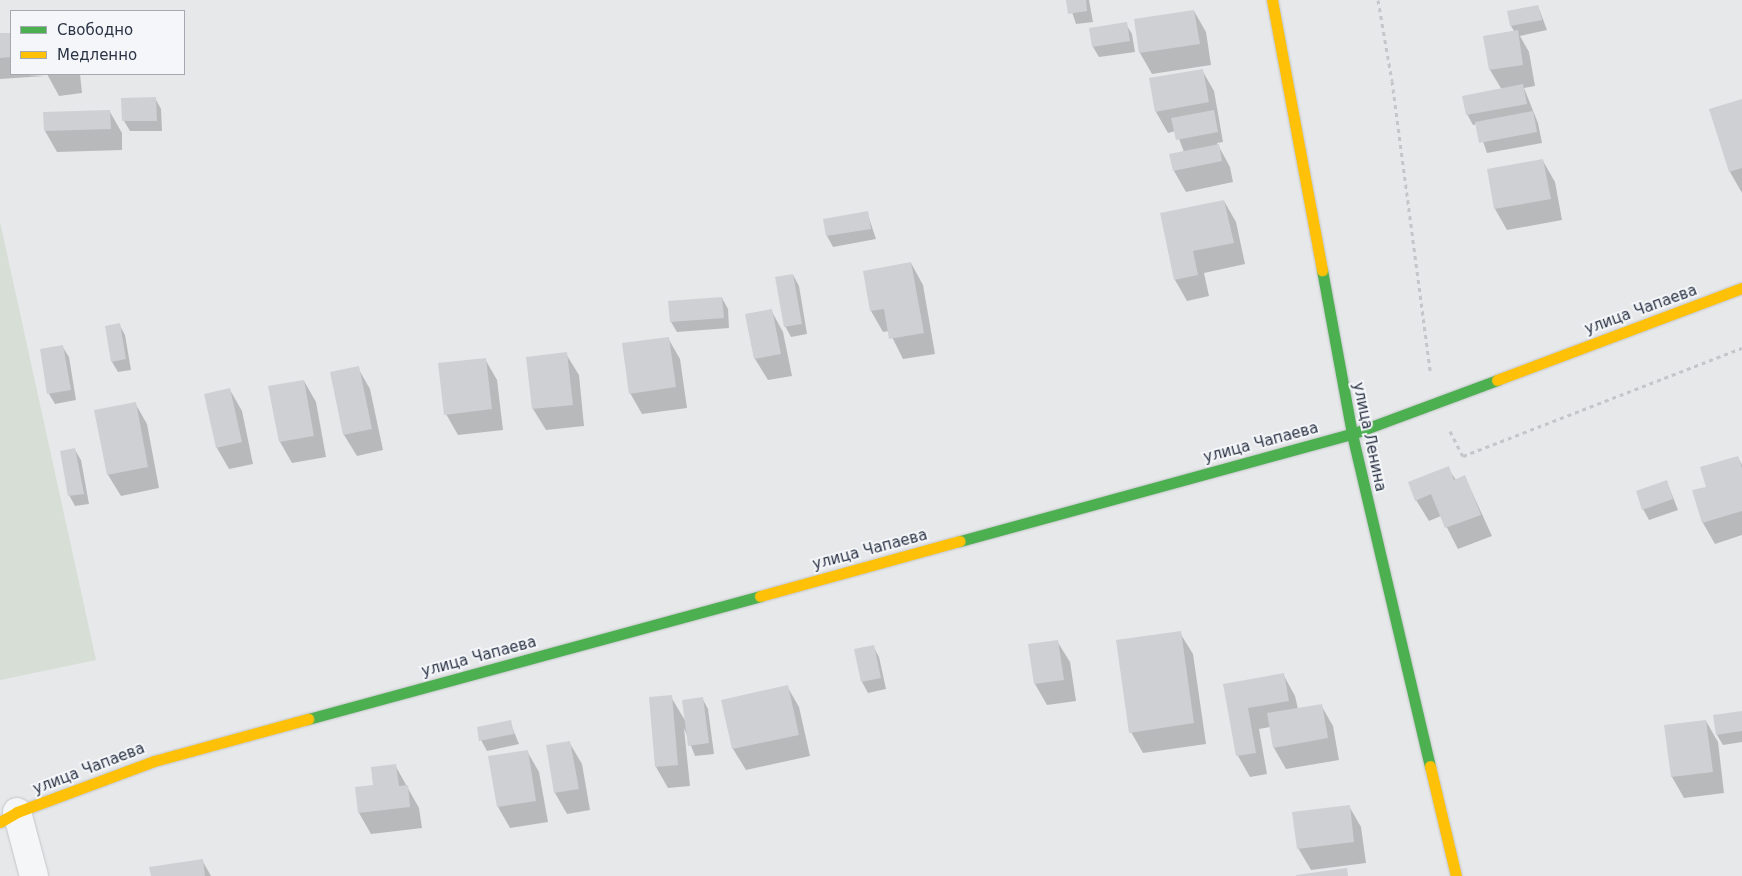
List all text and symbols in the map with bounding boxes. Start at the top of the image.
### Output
legend [10,10,185,75]
text: Свободно [57,21,133,39]
text: Медленно [57,46,137,64]
street label: улица Чапаева [1582,281,1700,339]
street label: улица Ленина [1349,381,1389,493]
street label: улица Чапаева [1202,419,1320,467]
street label: улица Чапаева [811,526,929,574]
street label: улица Чапаева [420,633,538,681]
street label: улица Чапаева [31,739,147,799]

